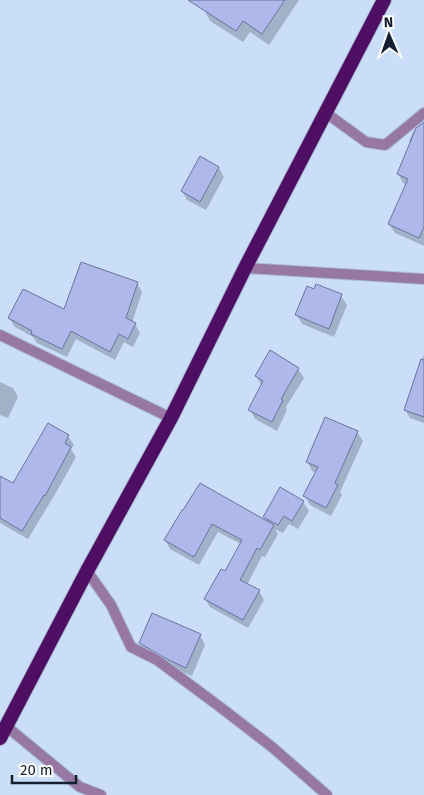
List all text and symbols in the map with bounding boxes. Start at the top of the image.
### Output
north arrow [364,10,414,60]
text: N [384,14,394,31]
scale bar [12,752,76,784]
text: 20 m [20,761,53,779]

